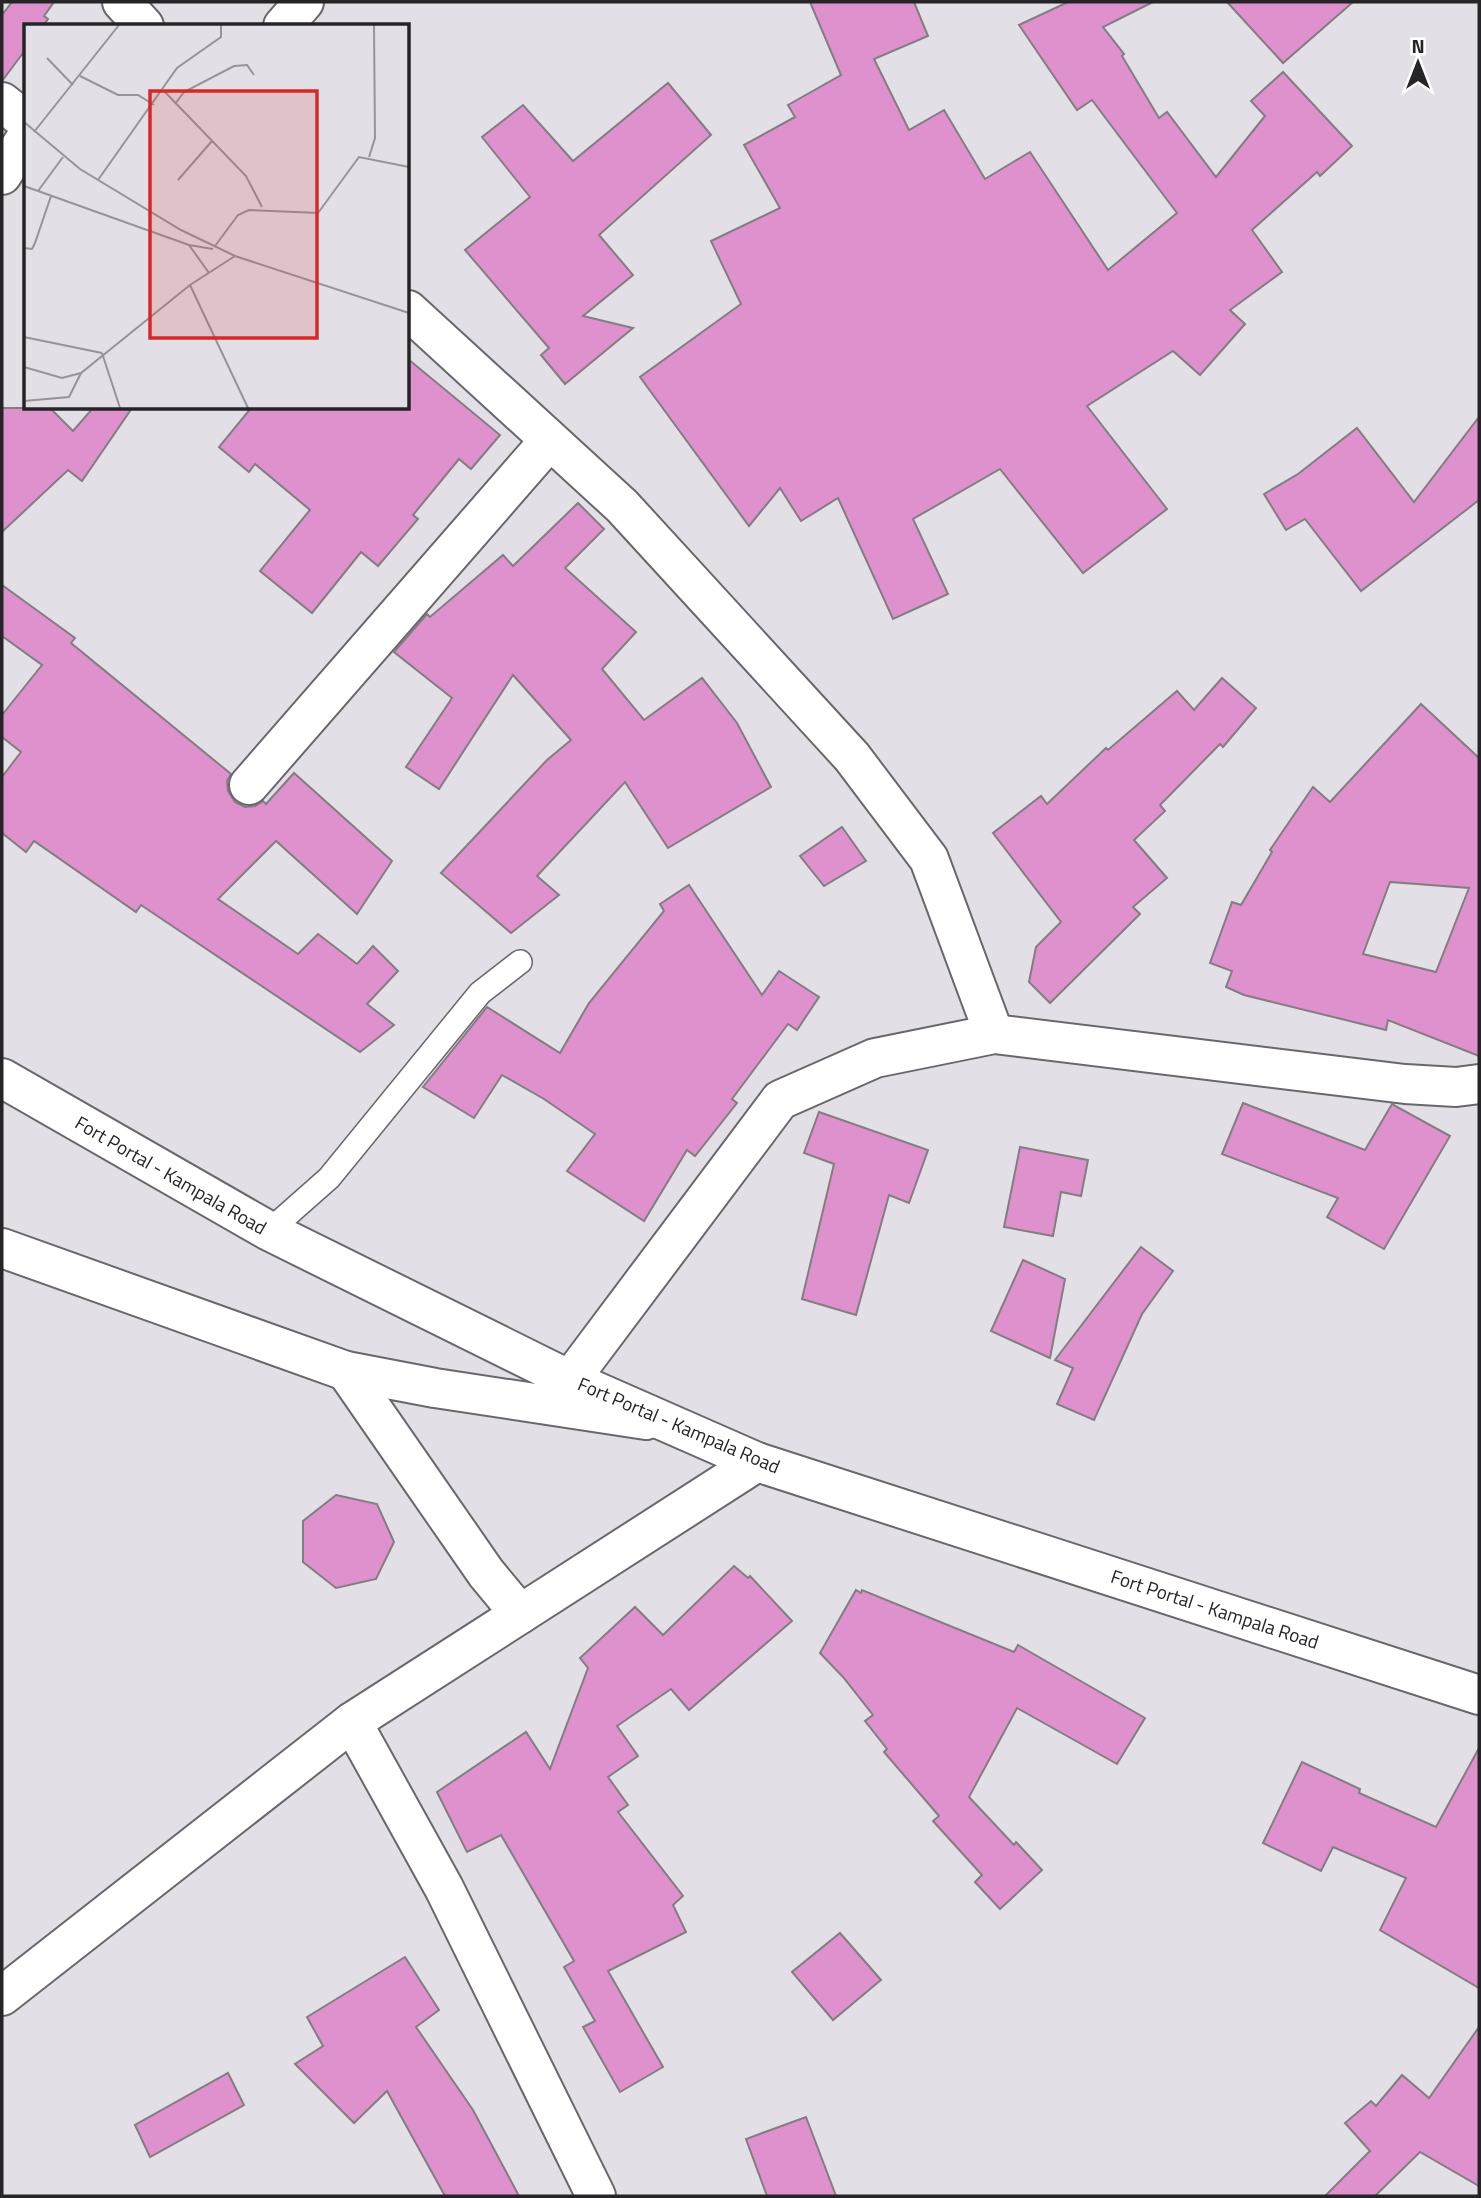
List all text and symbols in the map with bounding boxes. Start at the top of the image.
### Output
inset map [24,24,410,410]
north arrow [1383,28,1453,98]
text: N [1411,31,1425,60]
street label: Fort Portal - Kampala Road [70,1108,273,1241]
street label: Fort Portal - Kampala Road [574,1369,785,1480]
street label: Fort Portal - Kampala Road [1107,1561,1323,1656]

